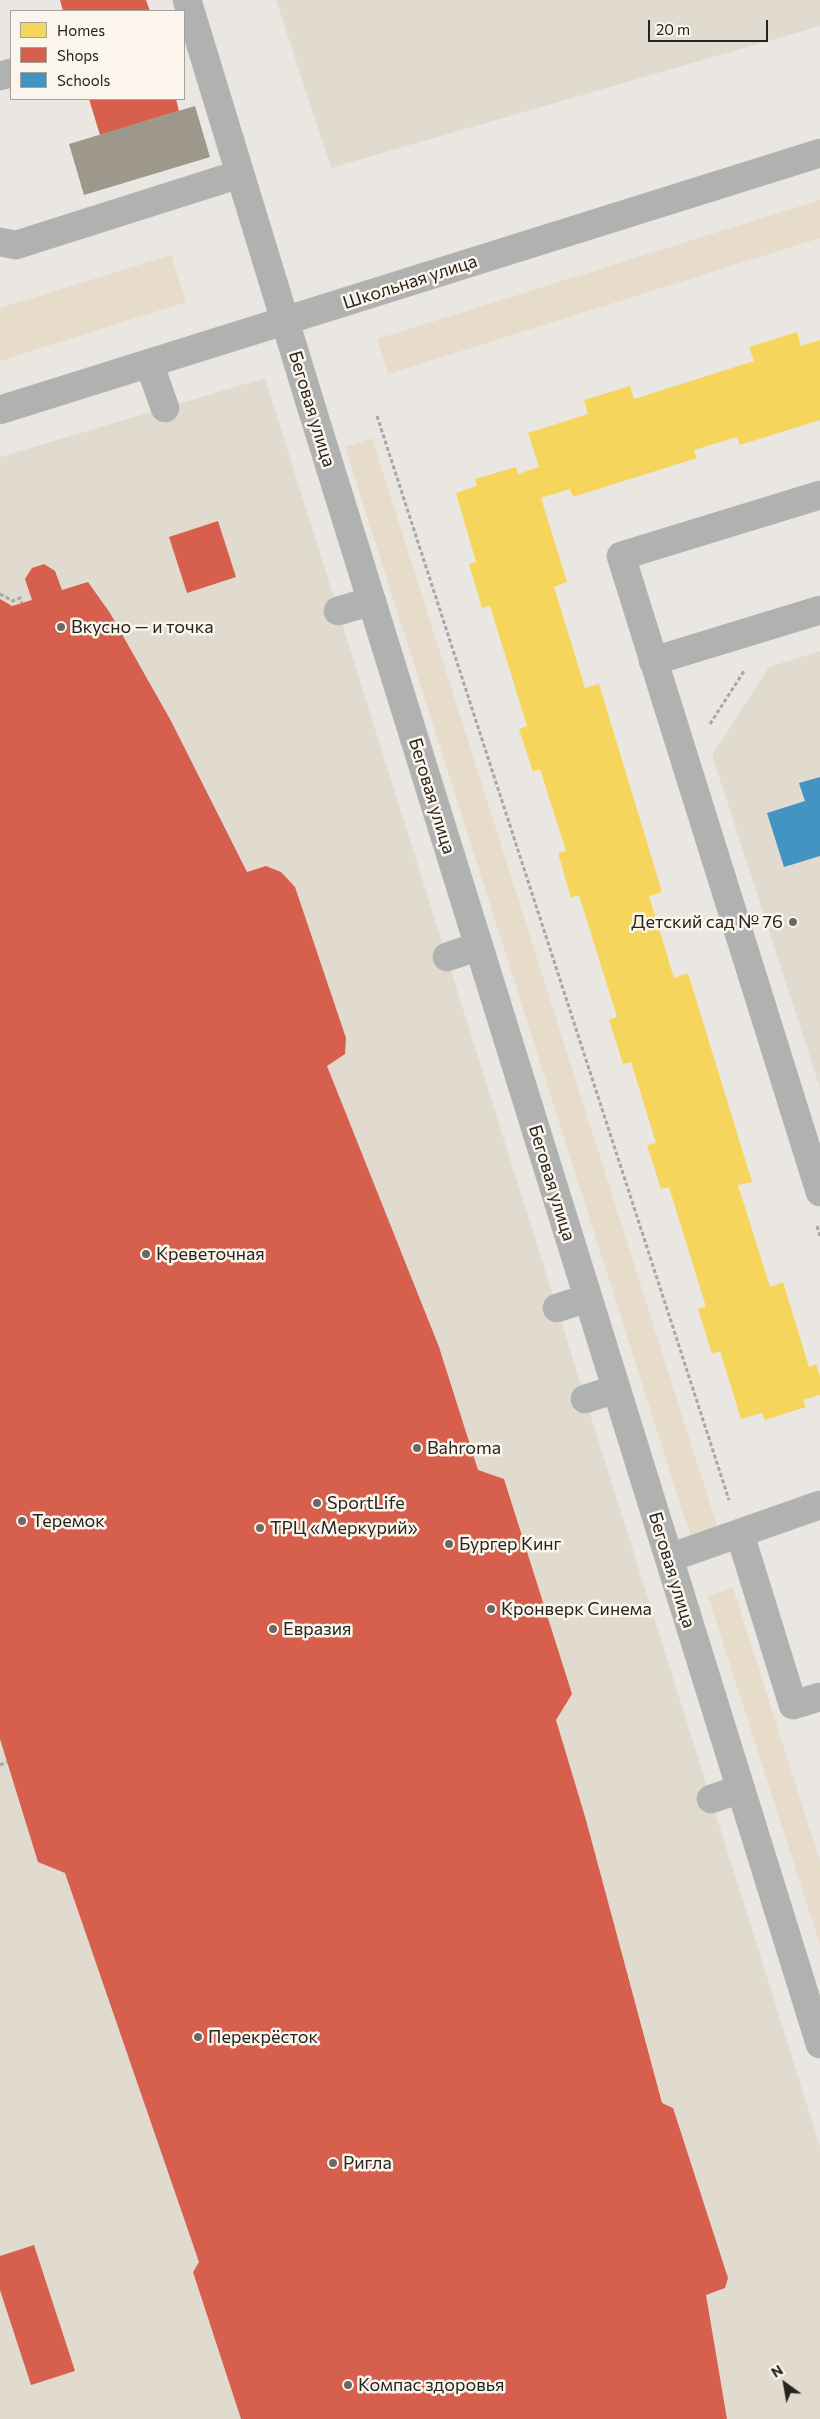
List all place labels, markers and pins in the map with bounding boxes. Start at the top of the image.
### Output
place label: Вкусно — и точка [71,616,214,638]
marker: Вкусно — и точка [55,621,67,633]
place label: Детский сад № 76 [631,911,783,933]
marker: Детский сад № 76 [787,916,799,928]
place label: Креветочная [156,1243,265,1265]
marker: Креветочная [140,1248,152,1260]
place label: Bahroma [427,1437,501,1459]
marker: Bahroma [411,1442,423,1454]
place label: SportLife [327,1492,405,1514]
marker: SportLife [311,1497,323,1509]
place label: Теремок [32,1510,105,1532]
marker: Теремок [16,1515,28,1527]
place label: ТРЦ «Меркурий» [270,1517,418,1539]
marker: ТРЦ «Меркурий» [254,1522,266,1534]
place label: Бургер Кинг [459,1533,561,1555]
marker: Бургер Кинг [443,1538,455,1550]
place label: Кронверк Синема [501,1598,652,1620]
marker: Кронверк Синема [485,1603,497,1615]
place label: Евразия [283,1618,352,1640]
marker: Евразия [267,1623,279,1635]
place label: Перекрёсток [208,2026,318,2048]
marker: Перекрёсток [192,2031,204,2043]
place label: Ригла [343,2152,392,2174]
marker: Ригла [327,2157,339,2169]
place label: Компас здоровья [358,2374,504,2396]
marker: Компас здоровья [342,2379,354,2391]

